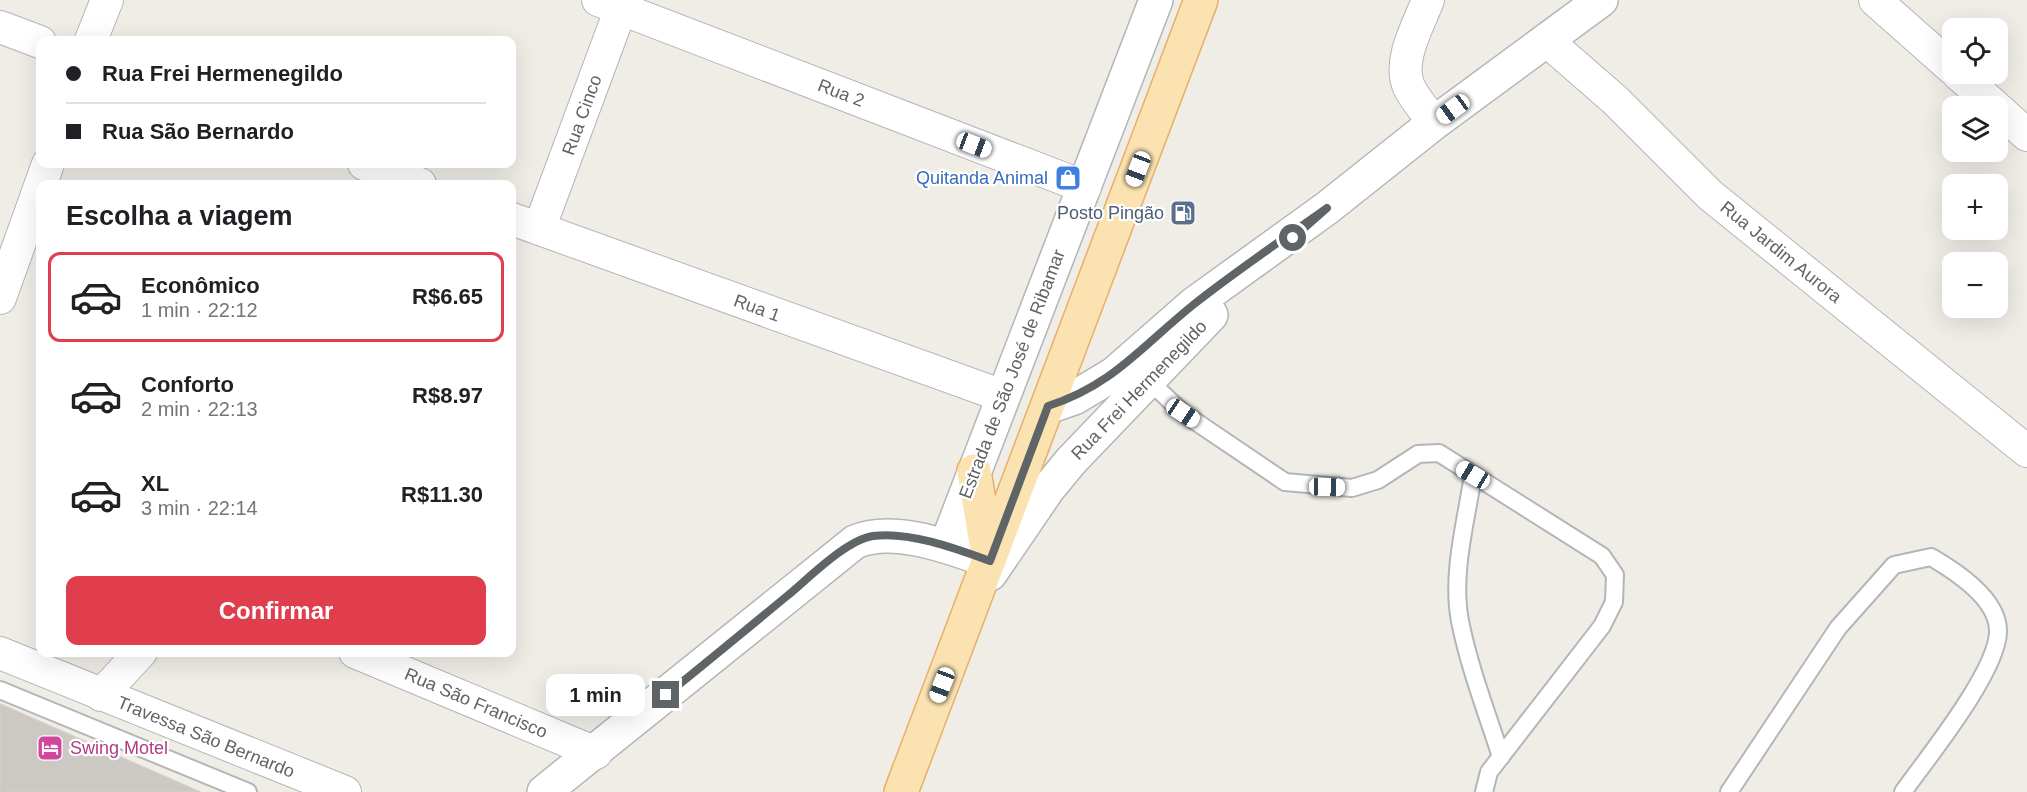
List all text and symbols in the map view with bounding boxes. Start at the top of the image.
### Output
map controls [1942,18,2008,318]
button: locate [1942,18,2008,84]
text: Rua Frei Hermenegildo [102,61,343,86]
street label: Rua Cinco [558,72,606,158]
street label: Rua 2 [815,75,867,111]
car [1433,91,1473,127]
button: layers [1942,96,2008,162]
text: Rua São Bernardo [102,119,294,144]
car [954,130,994,160]
car [1123,149,1153,189]
shop icon: Quitanda Animal [1053,163,1083,193]
place label: Quitanda Animal [916,168,1048,188]
button: + [1942,174,2008,240]
street label: Rua Jardim Aurora [1716,197,1846,308]
fuel station icon: Posto Pingão [1168,198,1198,228]
text: Escolha a viagem [66,201,293,231]
place label: Posto Pingão [1057,203,1164,223]
route start [1279,224,1306,251]
street label: Estrada de São José de Ribamar [955,247,1069,501]
button: − [1942,252,2008,318]
icon: car [69,270,123,324]
text: Econômico [141,273,260,298]
text: R$6.65 [412,284,483,309]
street label: Rua 1 [731,290,783,326]
text: 1 min · 22:12 [141,299,258,321]
street label: Rua Frei Hermenegildo [1067,316,1211,464]
icon: car [69,369,123,423]
text: Conforto [141,372,234,397]
text: R$8.97 [412,383,483,408]
car [1163,395,1203,431]
text: 2 min · 22:13 [141,398,258,420]
car [1453,458,1493,492]
icon: car [69,468,123,522]
text: XL [141,471,169,496]
car [1309,478,1345,496]
text: R$11.30 [401,482,483,507]
text: 3 min · 22:14 [141,497,258,519]
button: Confirmar [66,576,486,645]
street label: Rua São Francisco [402,664,550,742]
car [927,665,957,705]
callout: 1 min [546,674,645,716]
route end [652,681,679,708]
text: 1 min [569,684,622,706]
street label: Travessa São Bernardo [114,692,298,782]
hotel icon: Swing Motel [35,733,65,763]
place label: Swing Motel [70,738,168,758]

